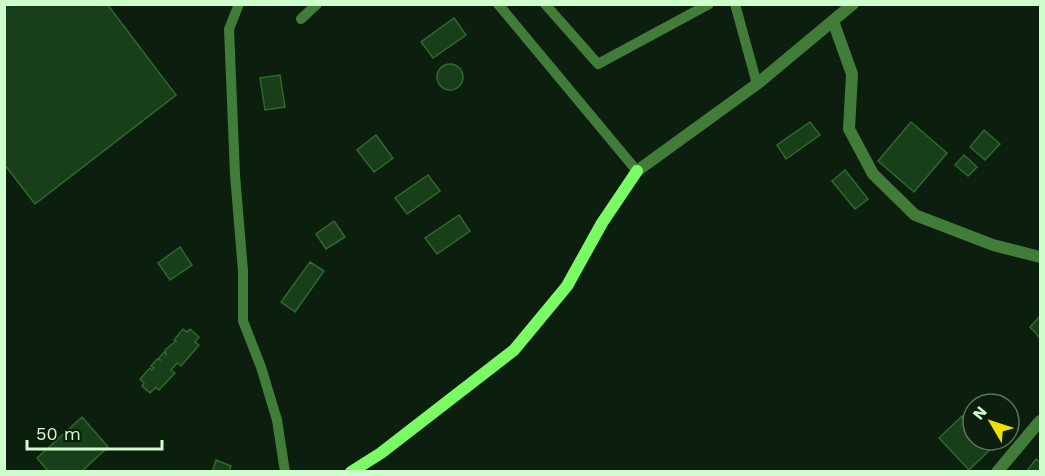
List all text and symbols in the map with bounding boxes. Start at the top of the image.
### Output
north arrow [961,392,1021,452]
text: N [969,402,991,423]
scale bar [27,413,162,451]
text: 50 m [36,423,81,444]

